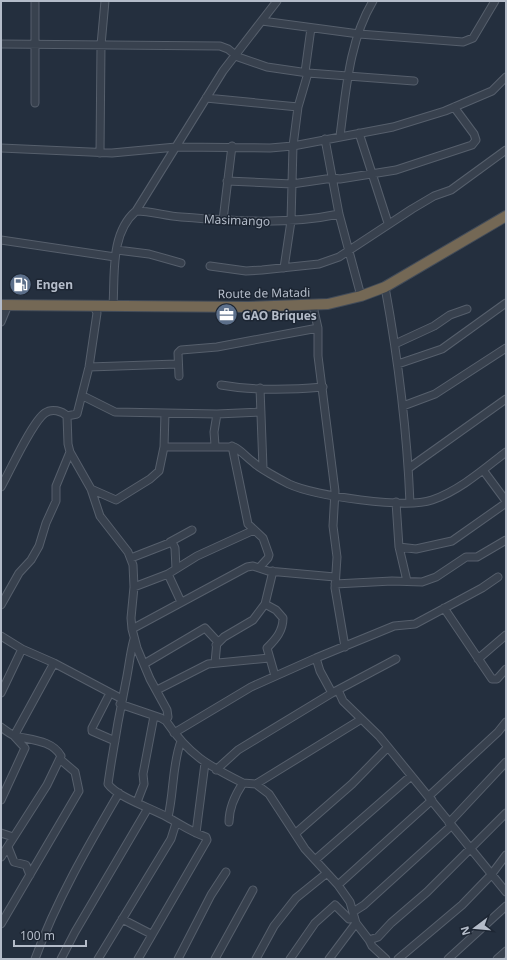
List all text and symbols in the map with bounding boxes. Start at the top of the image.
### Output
street label: Masimango [203,210,271,230]
fuel station icon: Engen [8,271,34,297]
place label: Engen [36,276,73,293]
street label: Route de Matadi [217,284,311,302]
office icon: GAO Briques [214,302,240,328]
place label: GAO Briques [242,307,317,324]
north arrow [455,908,495,948]
scale bar [14,922,86,948]
text: N [456,925,473,937]
text: 100 m [20,927,55,944]

